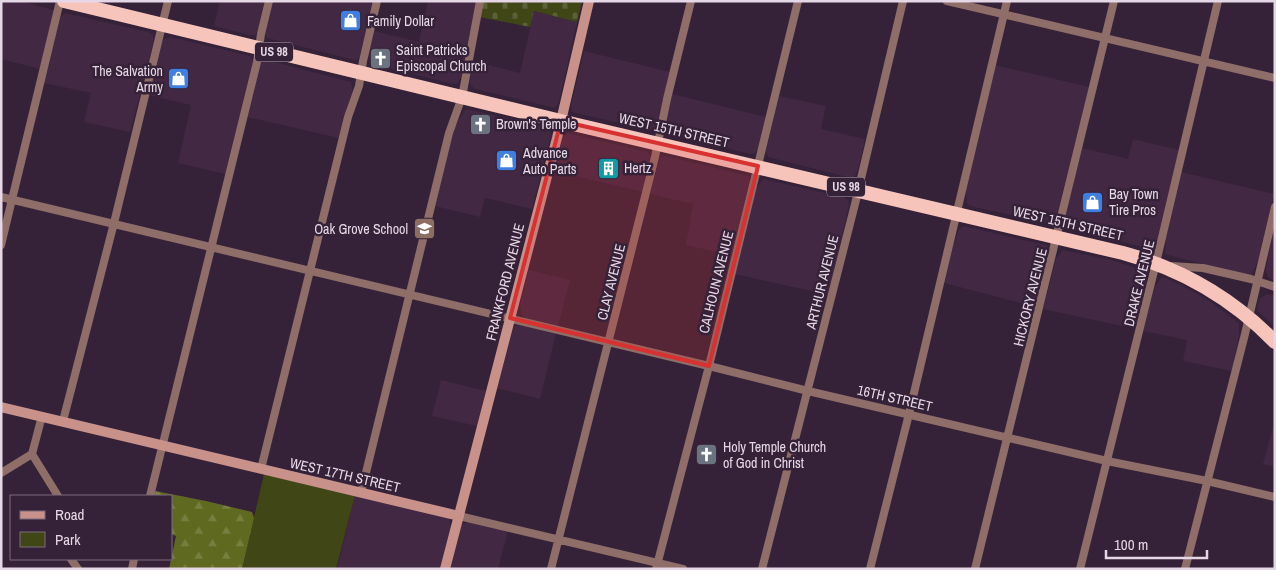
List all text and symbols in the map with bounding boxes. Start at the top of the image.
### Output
shop icon: Family Dollar [339,9,363,33]
place label: Family Dollar [367,12,434,30]
place label: Saint Patricks Episcopal Church [396,41,487,75]
road number: US 98 [255,42,293,62]
church icon: Saint Patricks Episcopal Church [368,46,392,70]
place label: The Salvation Army [92,62,163,96]
shop icon: The Salvation Army [167,67,191,91]
street label: WEST 15TH STREET [617,109,731,151]
church icon: Brown's Temple [468,112,492,136]
place label: Brown's Temple [496,115,576,133]
place label: Advance Auto Parts [522,144,577,178]
shop icon: Advance Auto Parts [495,149,519,173]
building icon: Hertz [596,156,620,180]
place label: Hertz [624,159,652,177]
road number: US 98 [827,178,865,196]
place label: Bay Town Tire Pros [1109,185,1159,219]
shop icon: Bay Town Tire Pros [1081,190,1105,214]
street label: WEST 15TH STREET [1011,202,1125,244]
school or university icon: Oak Grove School [412,217,436,241]
place label: Oak Grove School [314,220,408,238]
street label: FRANKFORD AVENUE [482,221,528,343]
street label: CALHOUN AVENUE [695,229,737,335]
street label: ARTHUR AVENUE [801,233,842,332]
street label: DRAKE AVENUE [1120,238,1158,328]
street label: CLAY AVENUE [593,242,629,322]
street label: HICKORY AVENUE [1009,246,1051,348]
street label: 16TH STREET [856,381,934,415]
place label: Holy Temple Church of God in Christ [723,438,826,472]
church icon: Holy Temple Church of God in Christ [695,443,719,467]
street label: WEST 17TH STREET [288,454,402,496]
legend [10,495,172,560]
text: Road [55,504,84,525]
scale bar [1106,528,1207,560]
text: Park [55,529,81,550]
text: 100 m [1114,534,1148,555]

